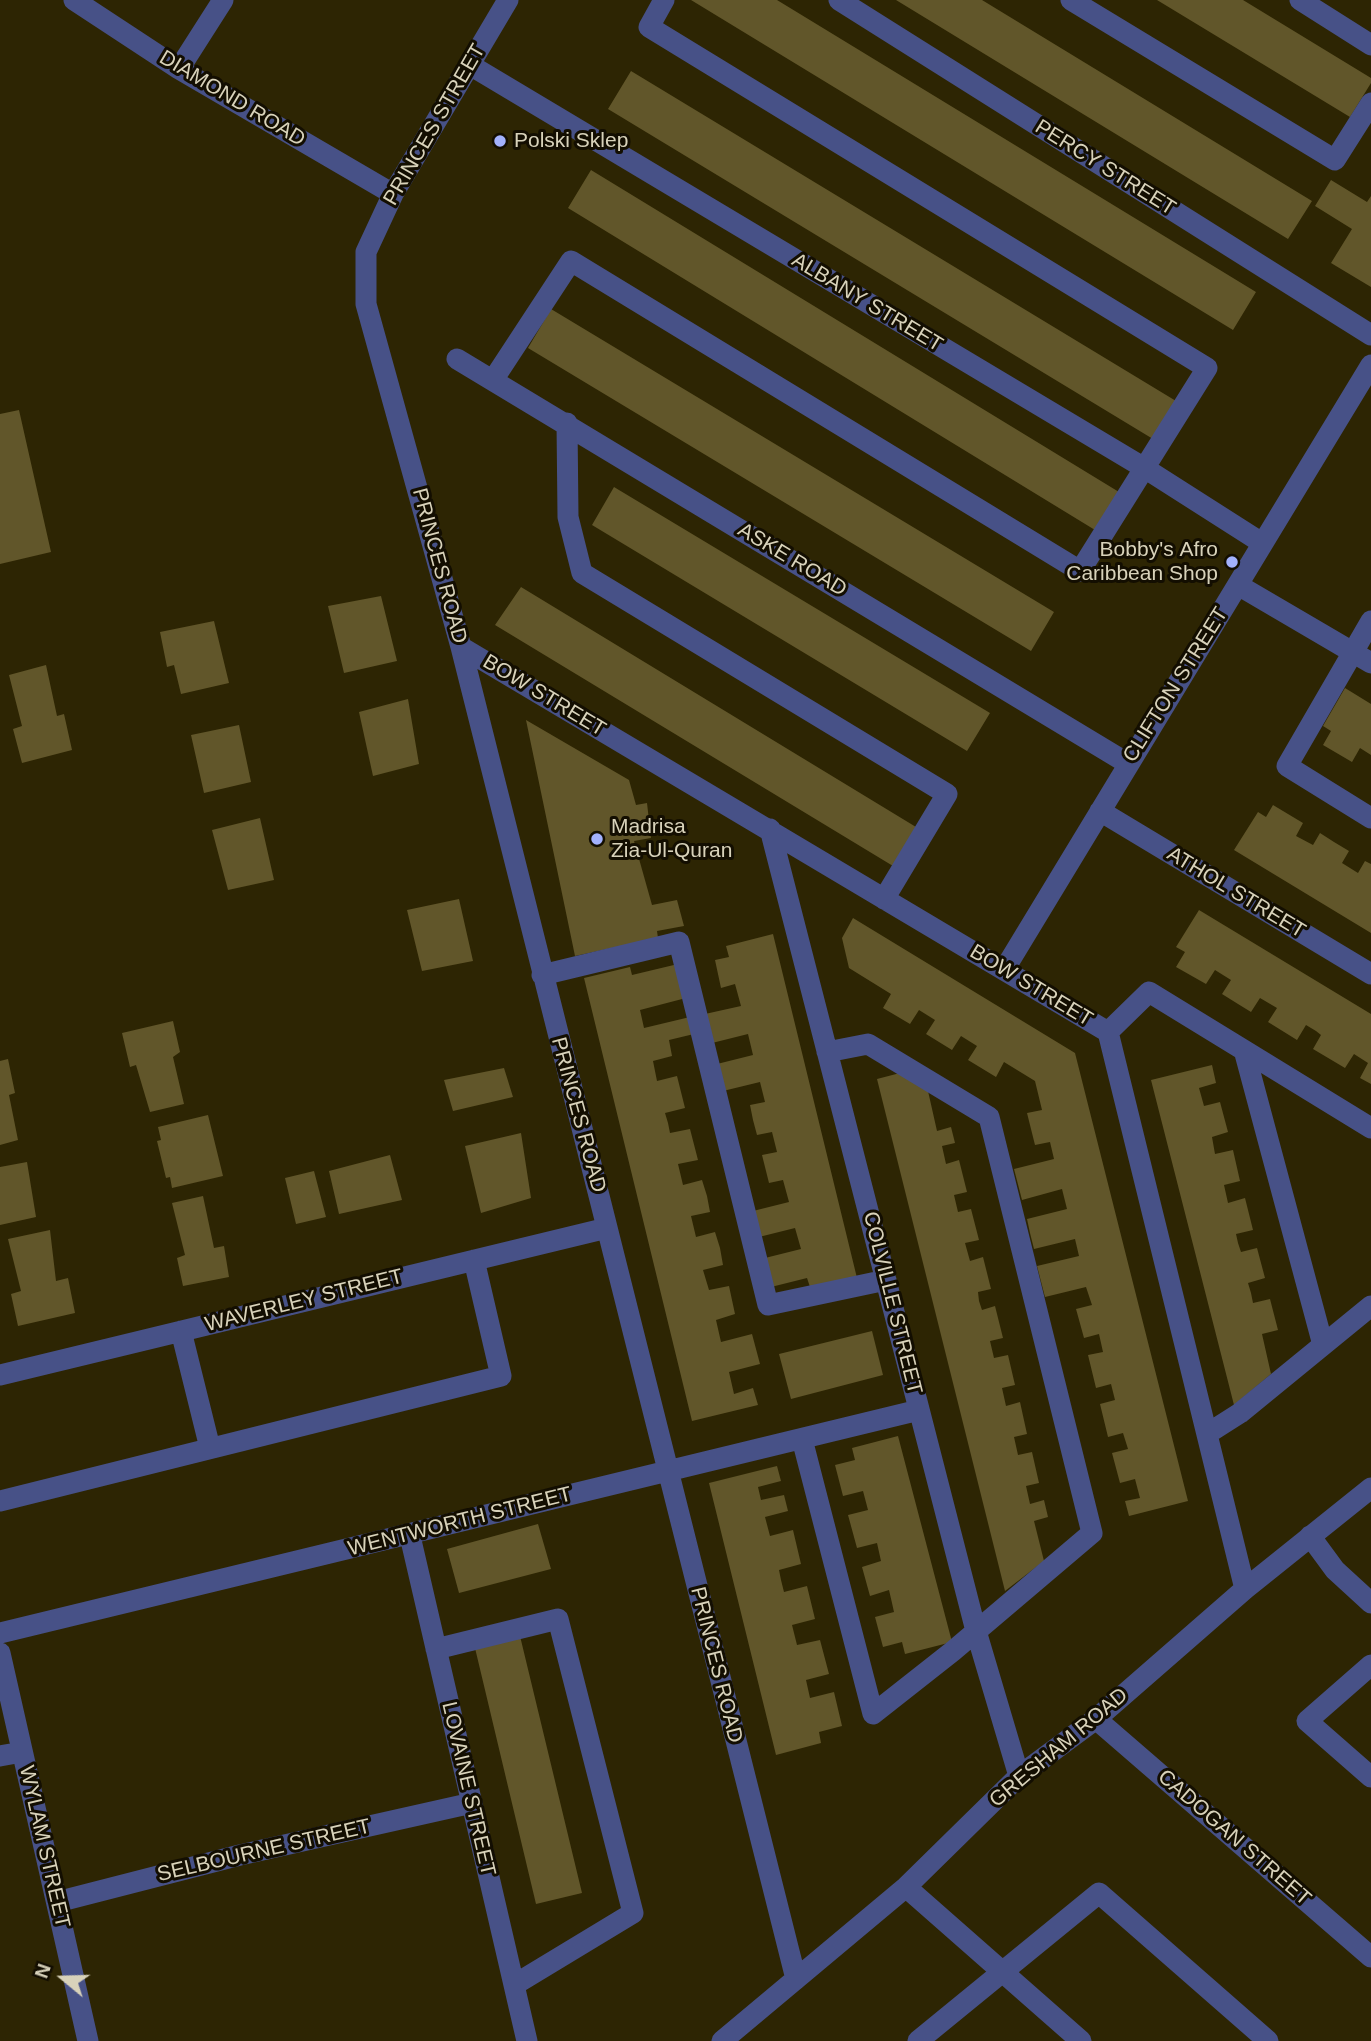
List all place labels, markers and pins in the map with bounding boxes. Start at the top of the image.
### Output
place label: Polski Sklep [514,128,628,154]
marker: Polski Sklep [492,133,508,149]
place label: Bobby's Afro Caribbean Shop [1066,537,1218,587]
marker: Bobby's Afro Caribbean Shop [1224,554,1240,570]
place label: Madrisa Zia-Ul-Quran [611,814,732,864]
marker: Madrisa Zia-Ul-Quran [589,831,605,847]

